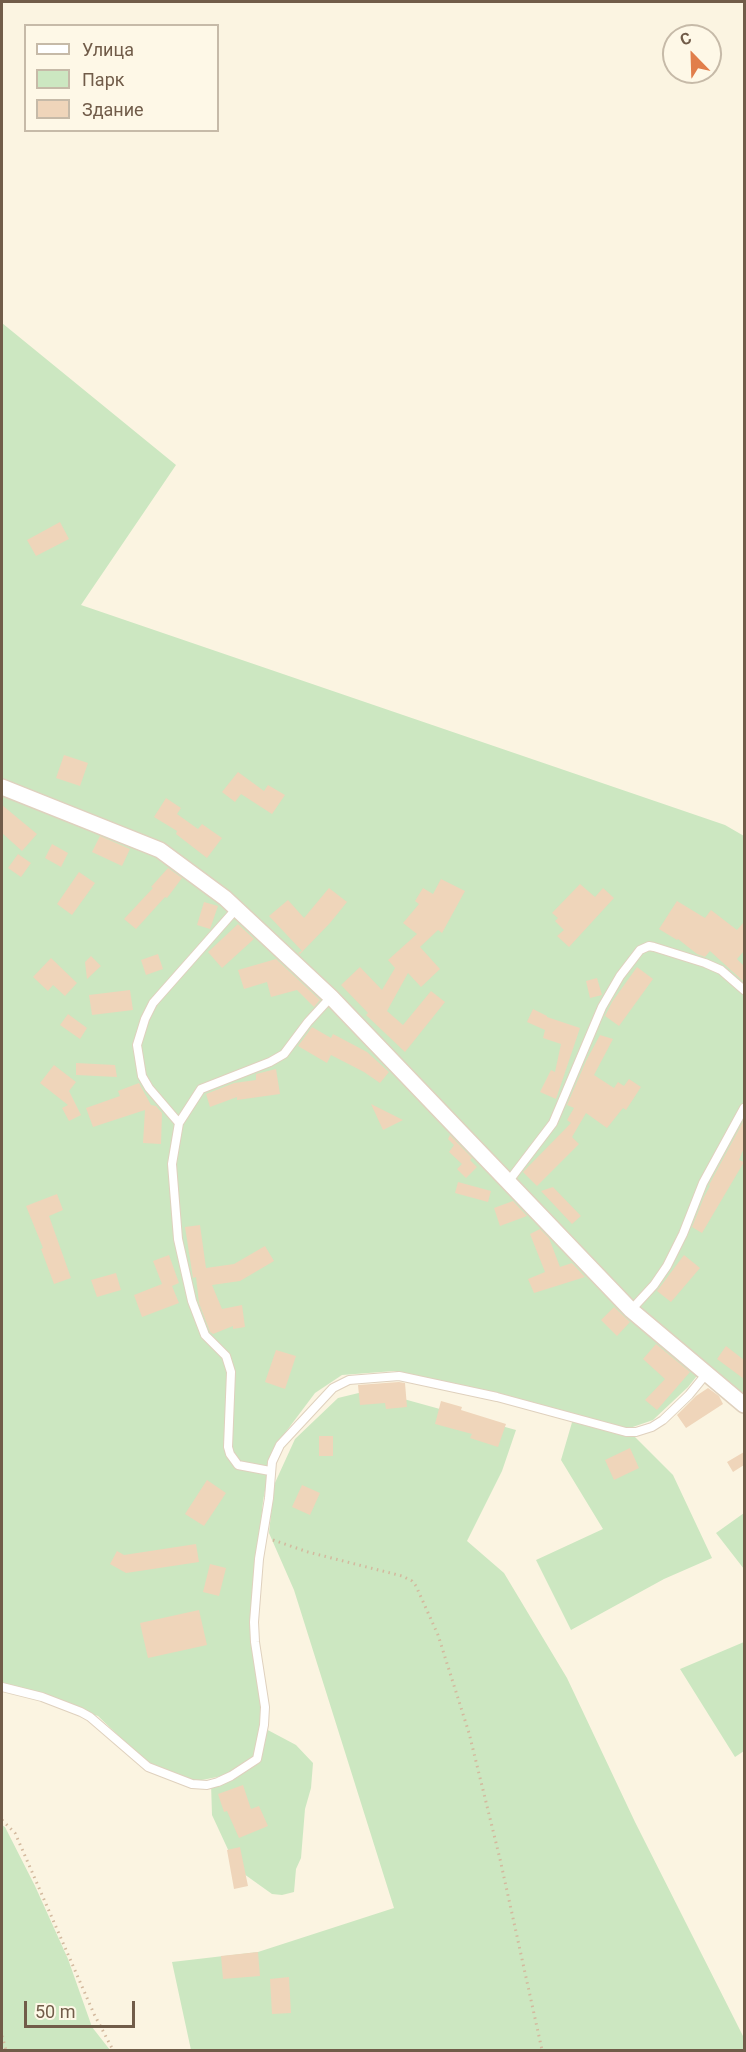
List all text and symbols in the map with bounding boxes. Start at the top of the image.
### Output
legend [24,24,219,132]
north arrow [662,24,722,84]
text: С [677,28,694,50]
text: Улица [82,39,134,60]
text: Парк [82,69,124,90]
text: Здание [82,99,144,120]
scale bar [27,1989,138,2027]
text: 50 m [35,2001,75,2022]

